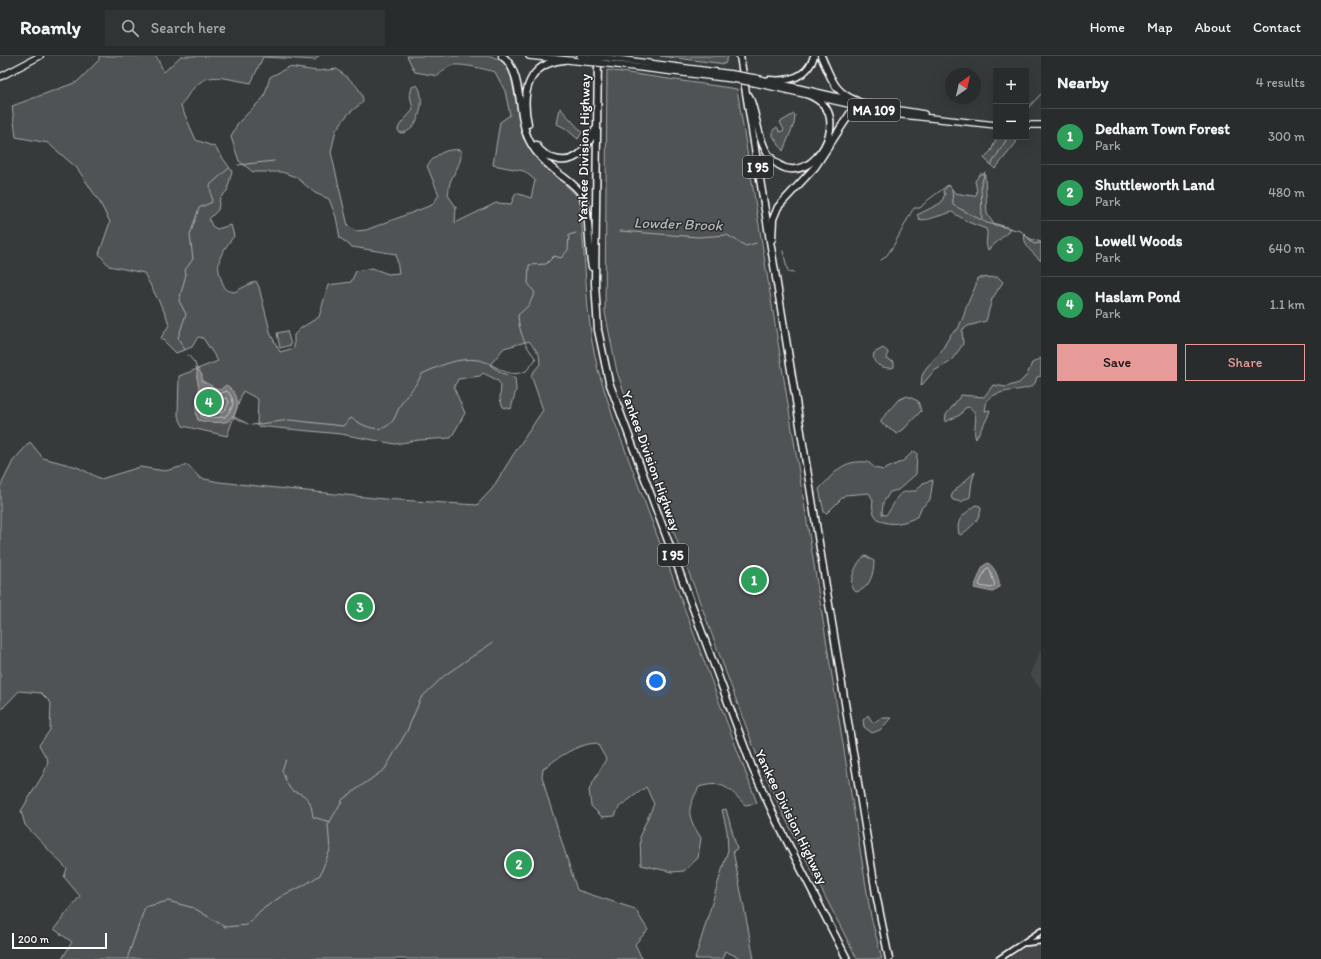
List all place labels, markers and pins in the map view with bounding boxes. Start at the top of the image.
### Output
pin: 4 [196,387,222,417]
pin: 1 [741,565,767,595]
pin: 3 [347,592,373,622]
pin: 2 [506,849,532,879]

